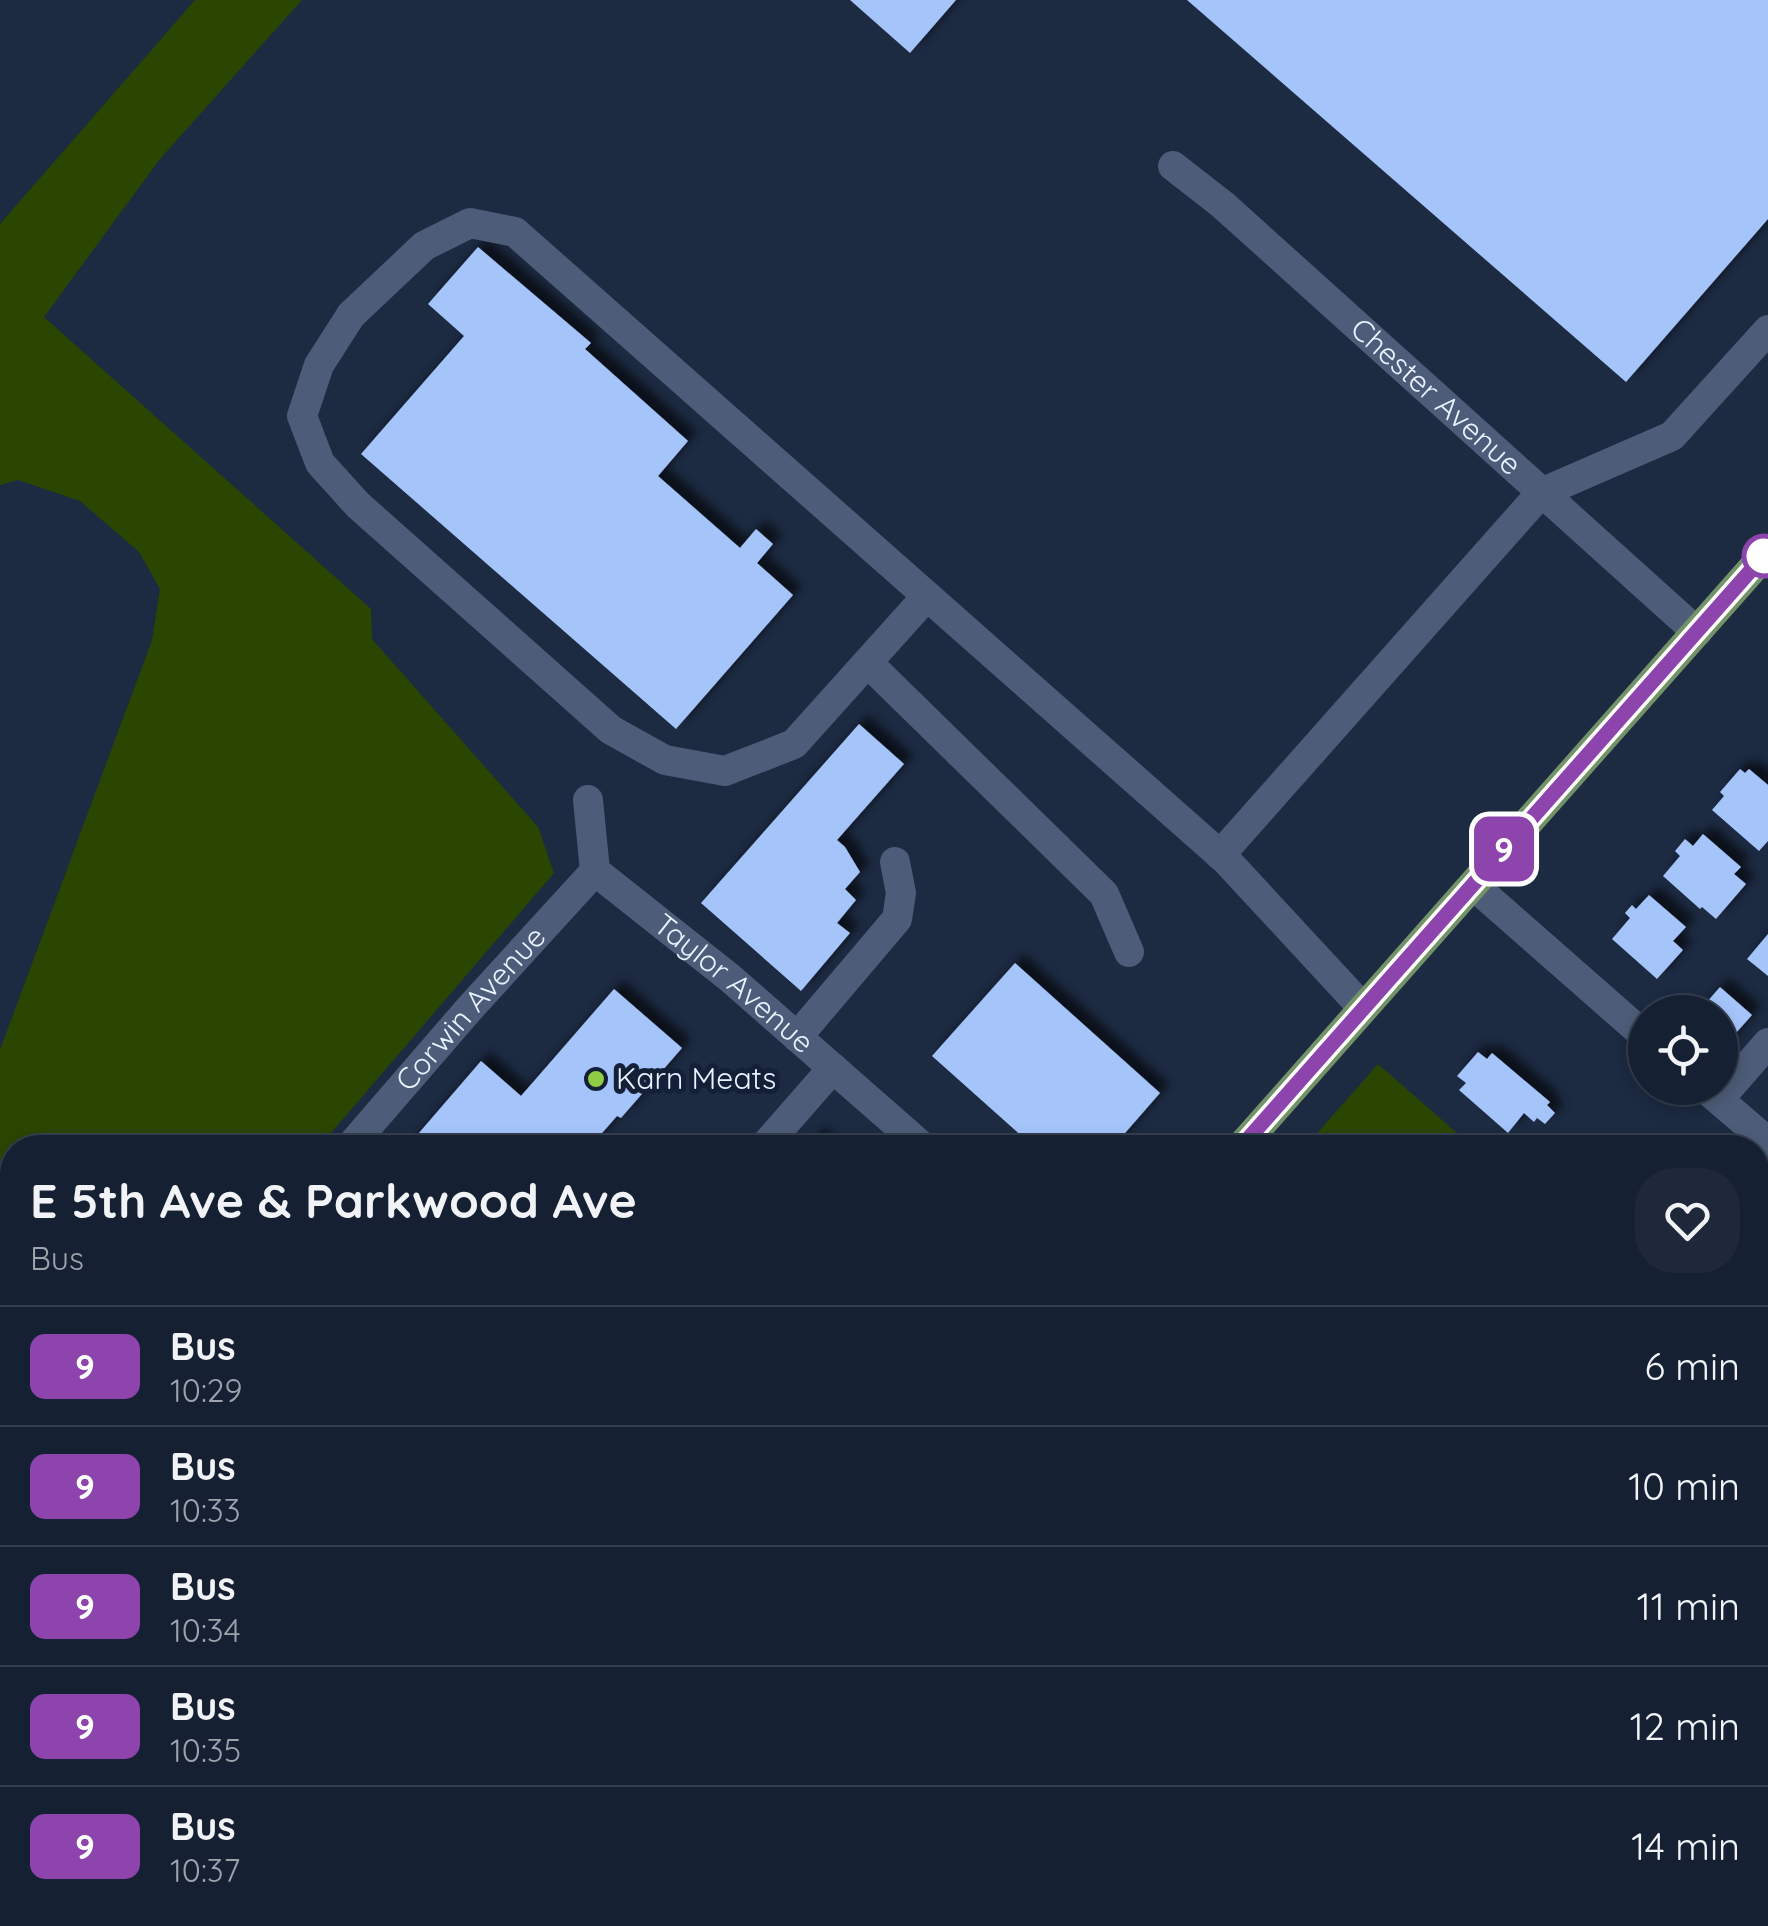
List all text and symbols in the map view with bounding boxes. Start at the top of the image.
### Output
street label: Chester Avenue [1343,309,1530,483]
unlabelled marker [1743,535,1768,577]
line badge: 9 [1472,816,1536,882]
text: 9 [1494,827,1514,871]
street label: Taylor Avenue [646,905,822,1061]
street label: Corwin Avenue [387,918,553,1098]
map controls [1628,995,1738,1105]
button: locate [1628,995,1738,1105]
place label: Karn Meats [616,1059,776,1097]
marker: Karn Meats [585,1068,607,1090]
button: heart [1635,1168,1740,1273]
text: E 5th Ave & Parkwood Ave [30,1170,637,1230]
text: Bus [30,1238,84,1278]
text: Bus [170,1322,236,1370]
text: 6 min [1644,1342,1740,1390]
text: 9 [75,1344,95,1388]
text: 10:29 [170,1370,242,1410]
text: Bus [170,1442,236,1490]
text: 10 min [1628,1462,1740,1510]
text: 9 [75,1464,95,1508]
text: 10:33 [170,1490,240,1530]
text: Bus [170,1562,236,1610]
text: 11 min [1637,1582,1740,1630]
text: 9 [75,1584,95,1628]
text: 10:34 [170,1610,241,1650]
text: Bus [170,1682,236,1730]
text: 12 min [1630,1702,1740,1750]
text: 9 [75,1704,95,1748]
text: 10:35 [170,1730,241,1770]
text: Bus [170,1802,236,1850]
text: 14 min [1631,1822,1740,1870]
text: 9 [75,1824,95,1868]
text: 10:37 [170,1850,240,1890]

